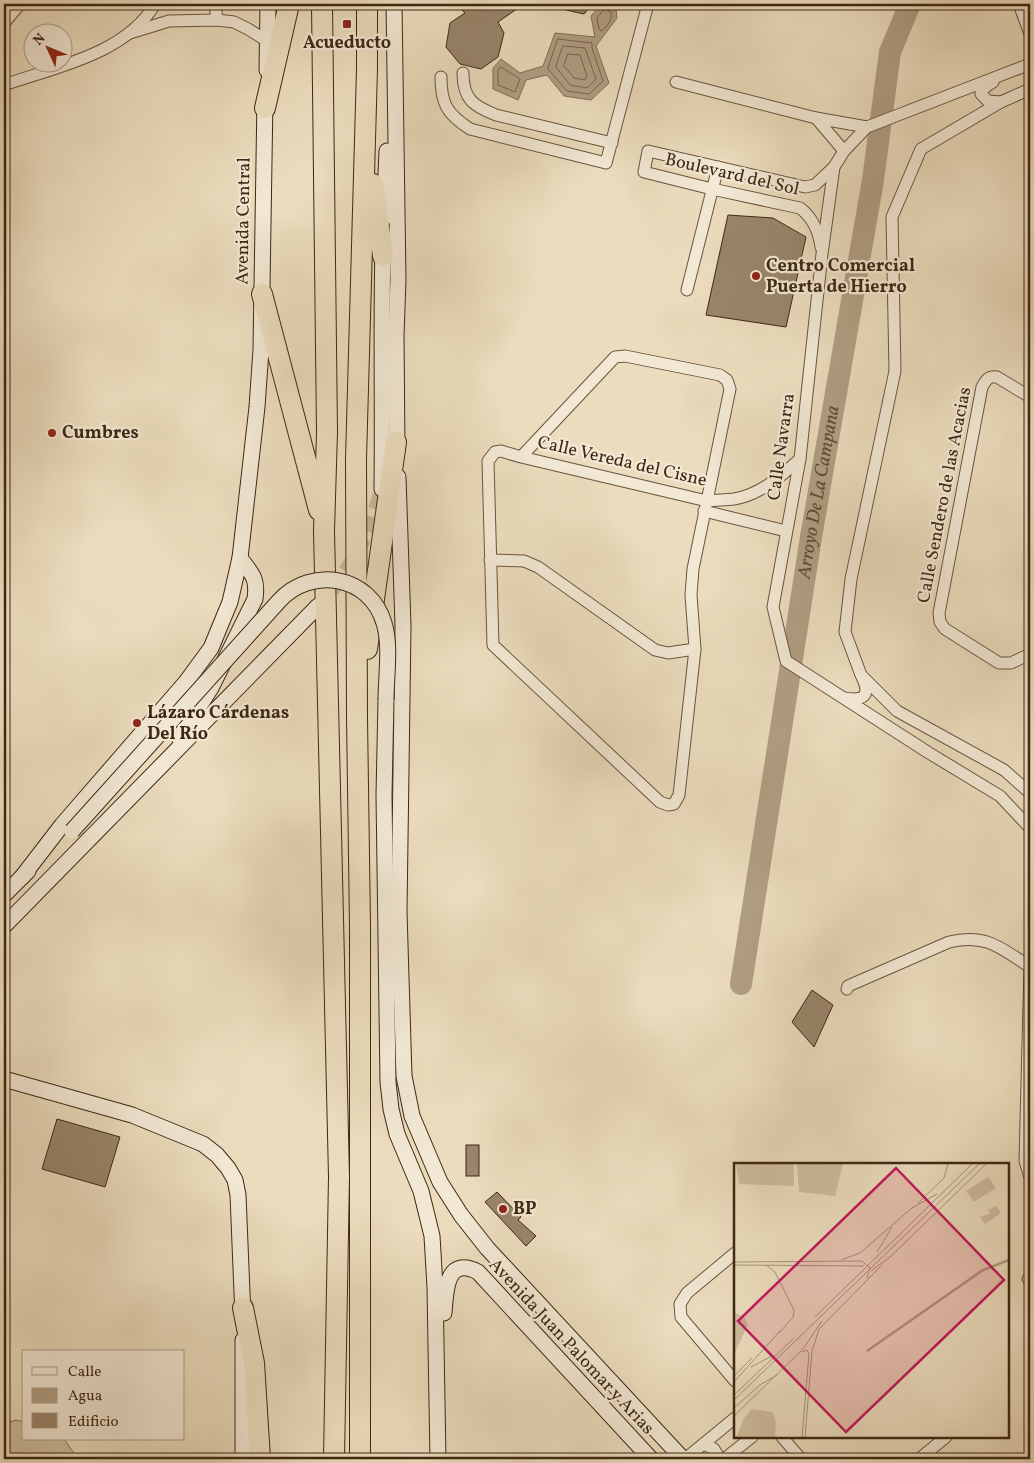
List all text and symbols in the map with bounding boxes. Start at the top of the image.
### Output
marker: Acueducto [341,18,353,30]
north arrow [22,22,72,72]
text: N [29,30,50,50]
place label: Acueducto [303,31,391,56]
street label: Boulevard del Sol [663,147,801,203]
street label: Avenida Central [230,157,258,285]
place label: Centro Comercial Puerta de Hierro [766,254,915,300]
marker: Centro Comercial Puerta de Hierro [750,270,762,282]
street label: Calle Sendero de las Acacias [912,385,978,605]
street label: Calle Navarra [762,392,802,502]
water label: Arroyo De La Campana [791,404,847,582]
place label: Cumbres [62,421,139,446]
marker: Cumbres [46,427,58,439]
street label: Calle Vereda del Cisne [535,430,709,494]
place label: Lázaro Cárdenas Del Río [147,701,289,747]
marker: Lázaro Cárdenas Del Río [131,717,143,729]
inset map [734,1163,1009,1438]
place label: BP [513,1197,537,1222]
marker: BP [497,1203,509,1215]
street label: Avenida Juan Palomar y Arias [483,1253,659,1441]
legend [22,1350,185,1440]
text: Calle [68,1362,101,1383]
text: Agua [68,1386,102,1407]
text: Edificio [68,1412,119,1433]

